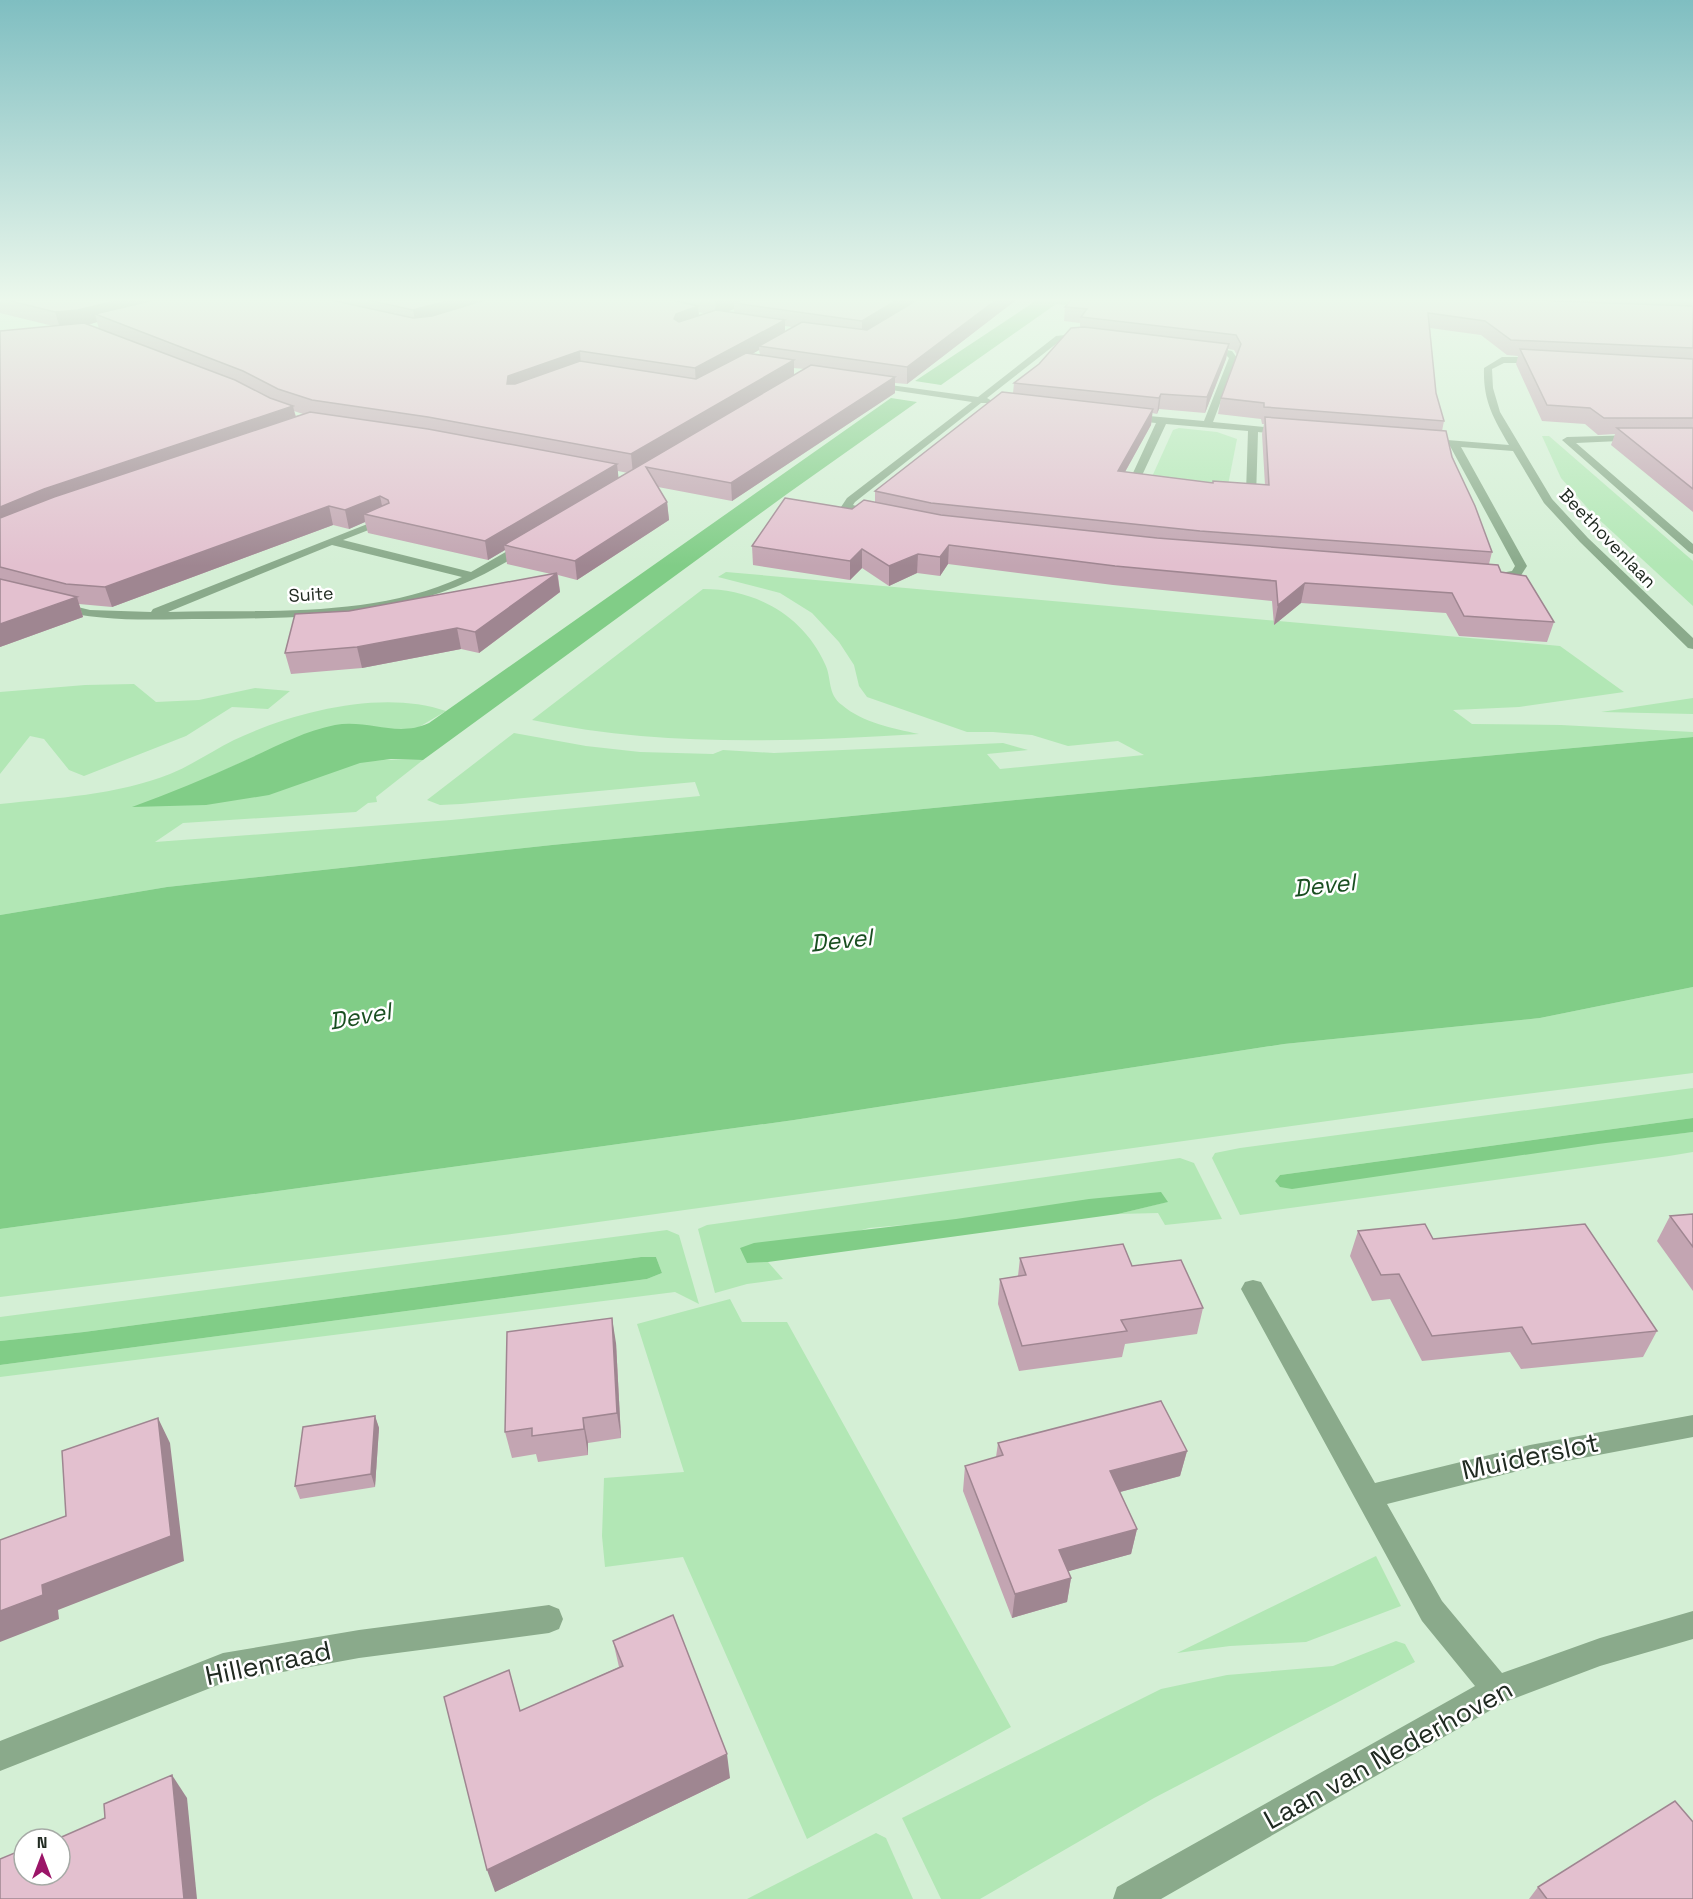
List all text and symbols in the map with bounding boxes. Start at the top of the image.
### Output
street label: Beethovenlaan [1555,483,1661,593]
street label: Suite [288,581,334,607]
water label: Devel [1291,866,1360,904]
water label: Devel [808,921,877,959]
water label: Devel [327,995,396,1037]
street label: Muiderslot [1458,1424,1602,1488]
street label: Hillenraad [202,1633,334,1693]
street label: Laan van Nederhoven [1257,1671,1519,1837]
north arrow [12,1827,72,1887]
text: N [37,1832,47,1853]

